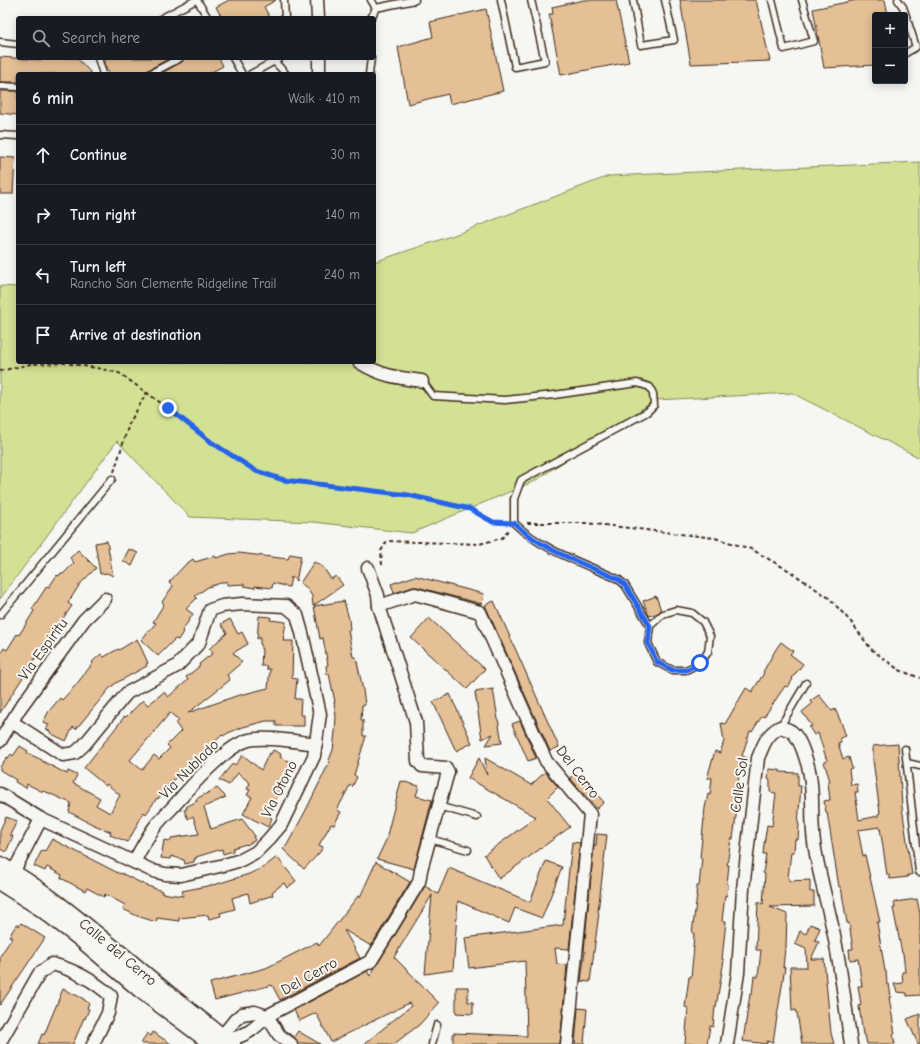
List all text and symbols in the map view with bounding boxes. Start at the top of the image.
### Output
map controls [872,12,908,84]
button: + [872,12,908,48]
search box [16,16,376,60]
icon: search [30,27,52,49]
text: Search here [62,29,140,47]
button: − [872,48,908,84]
text: 6 min [32,89,74,108]
text: Walk · 410 m [288,91,360,106]
icon: ahead [32,144,54,166]
text: Continue [70,146,127,164]
text: 30 m [330,147,360,162]
icon: right [32,204,54,226]
text: Turn right [70,206,136,224]
text: 140 m [326,207,360,222]
text: Turn left [70,258,126,276]
icon: left [32,264,54,286]
text: 240 m [324,267,360,282]
text: Rancho San Clemente Ridgeline Trail [70,276,276,291]
icon: arrive [32,324,54,346]
text: Arrive at destination [70,326,201,344]
route end [159,399,177,417]
street label: Via Espiritu [15,615,71,683]
route start [691,654,709,672]
street label: Via Nublado [156,735,223,802]
street label: Del Cerro [552,742,604,802]
street label: Calle Sol [726,756,752,814]
street label: Via Otono [257,757,301,821]
street label: Calle del Cerro [75,914,161,990]
street label: Del Cerro [278,953,340,999]

